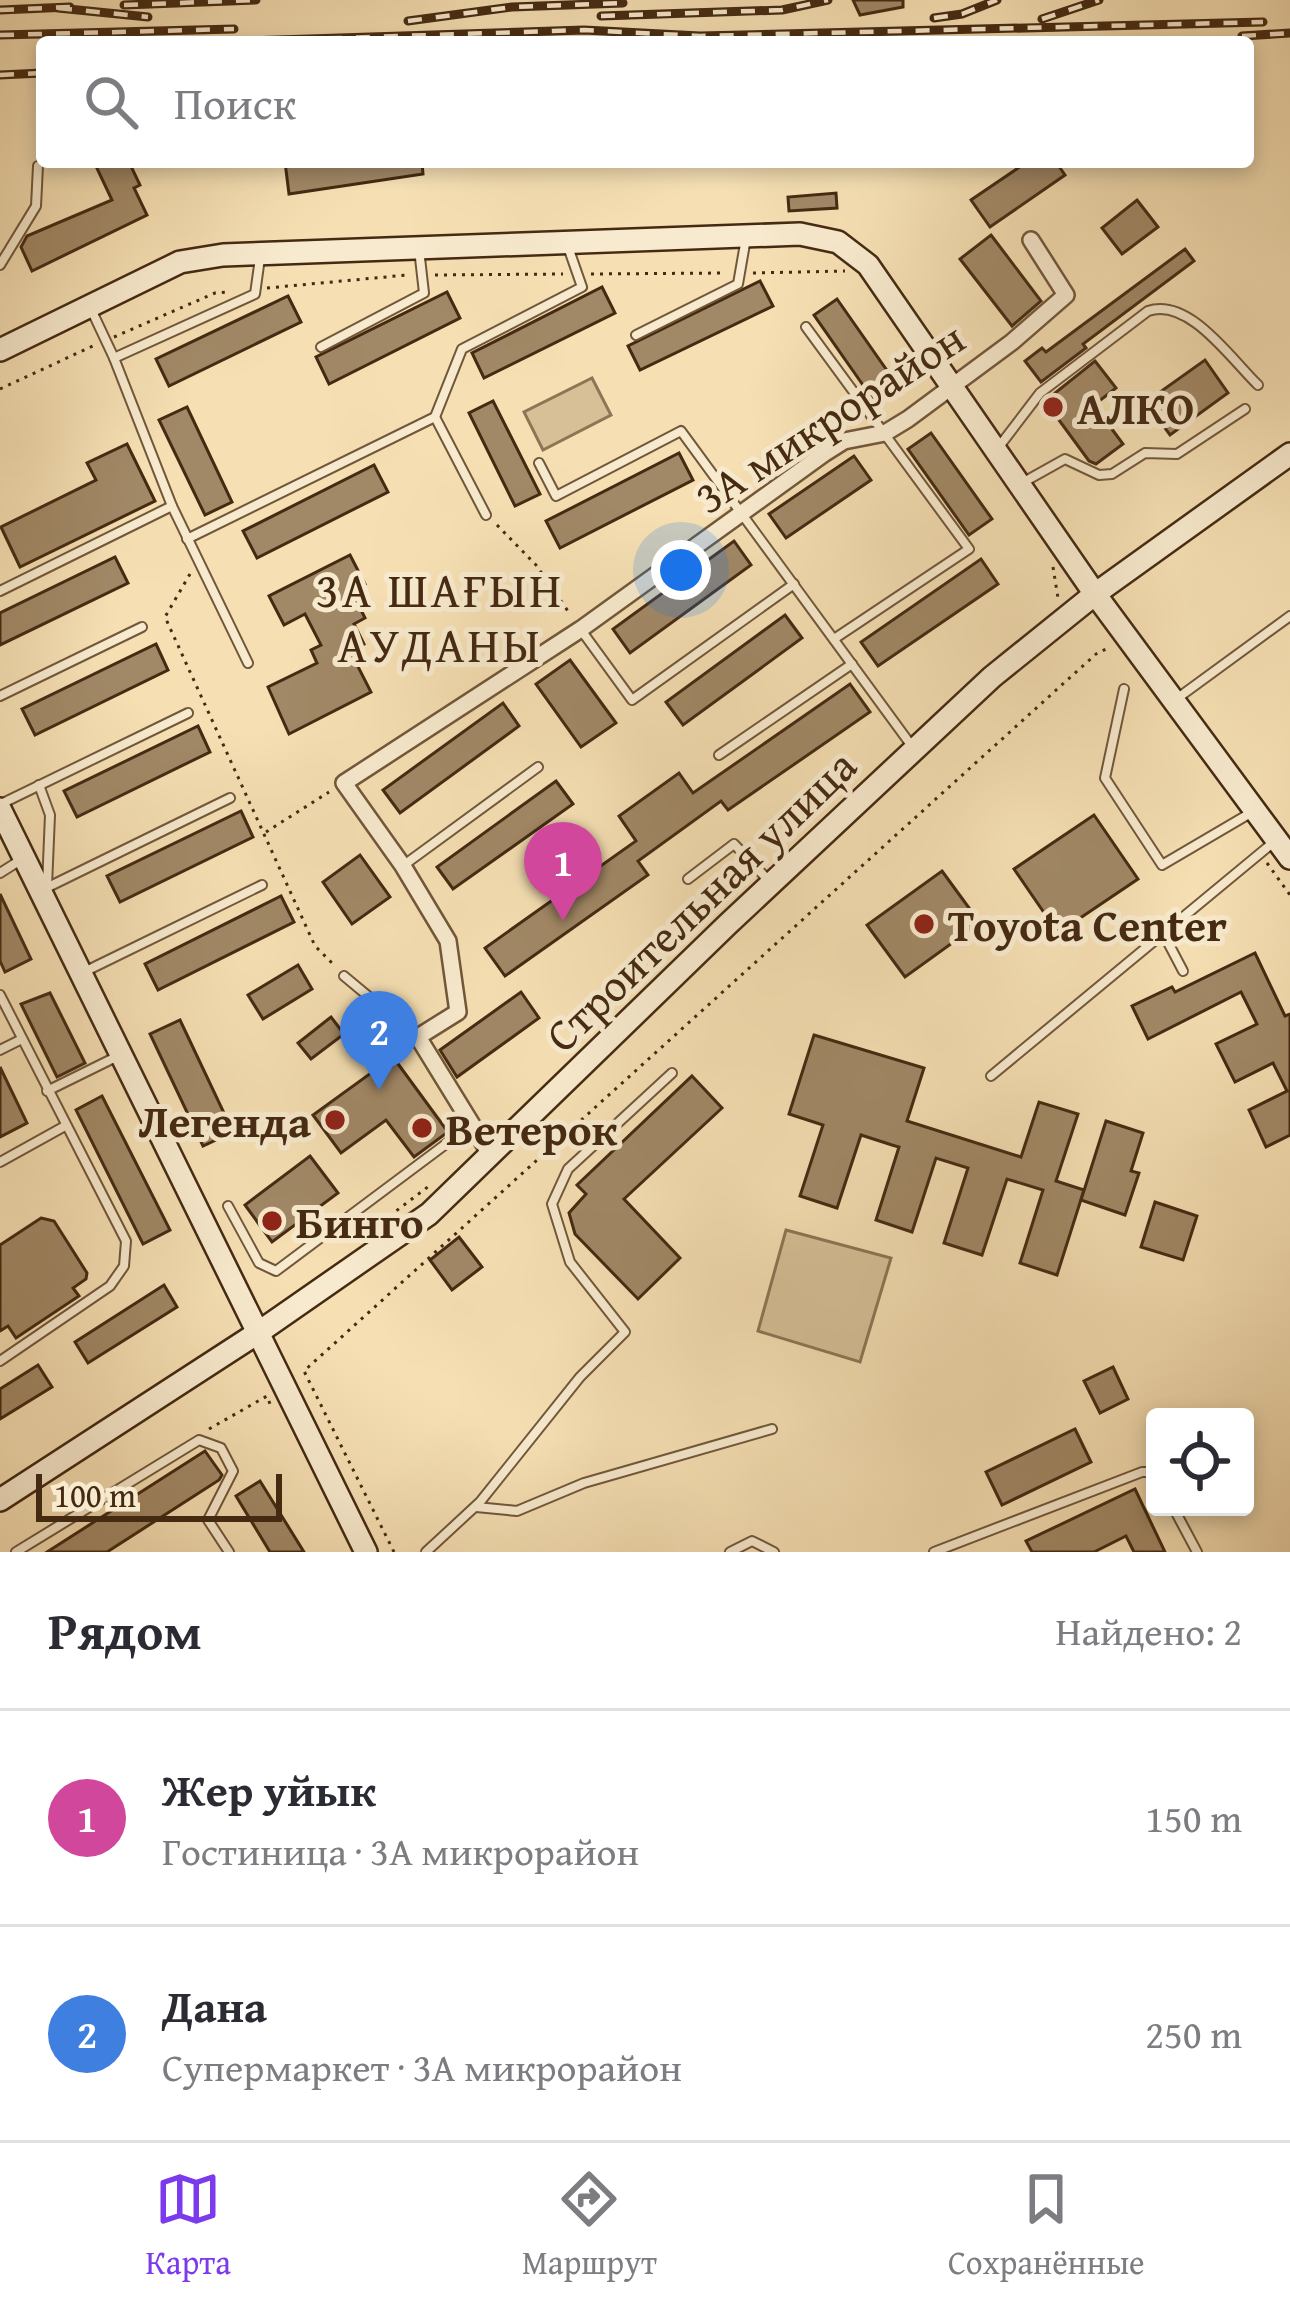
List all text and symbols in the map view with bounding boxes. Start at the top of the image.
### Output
search box [36,36,1254,168]
icon: search [78,69,144,135]
text: Поиск [174,70,296,135]
street label: 3А микрорайон [681,305,977,529]
place label: АЛКО [1077,375,1194,440]
marker: АЛКО [1040,394,1066,420]
your location [651,540,711,600]
district label: 3А ШАҒЫН АУДАНЫ [316,554,564,680]
street label: Строительная улица [530,734,871,1066]
pin: 1 [524,822,602,921]
place label: Toyota Center [948,892,1227,957]
marker: Toyota Center [911,911,937,937]
pin: 2 [340,991,418,1090]
place label: Легенда [138,1088,311,1153]
place label: Ветерок [446,1096,618,1161]
marker: Легенда [322,1107,348,1133]
marker: Ветерок [409,1115,435,1141]
place label: Бинго [296,1189,424,1254]
marker: Бинго [259,1208,285,1234]
map controls [1146,1408,1254,1516]
button: locate [1146,1408,1254,1516]
scale bar [36,1468,282,1521]
text: 100 m [54,1471,136,1519]
text: Рядом [48,1593,202,1668]
text: Найдено: 2 [1055,1602,1242,1659]
text: Жер уйык [162,1757,376,1822]
text: 1 [77,1789,97,1846]
text: 150 m [1145,1789,1242,1846]
text: Гостиница · 3А микрорайон [162,1822,639,1879]
text: Дана [162,1973,267,2038]
text: 2 [77,2005,97,2062]
text: 250 m [1145,2005,1242,2062]
text: Супермаркет · 3А микрорайон [162,2038,682,2095]
tab: Карта [146,2166,231,2286]
tab: Маршрут [522,2166,657,2286]
tab: Сохранённые [948,2166,1145,2286]

